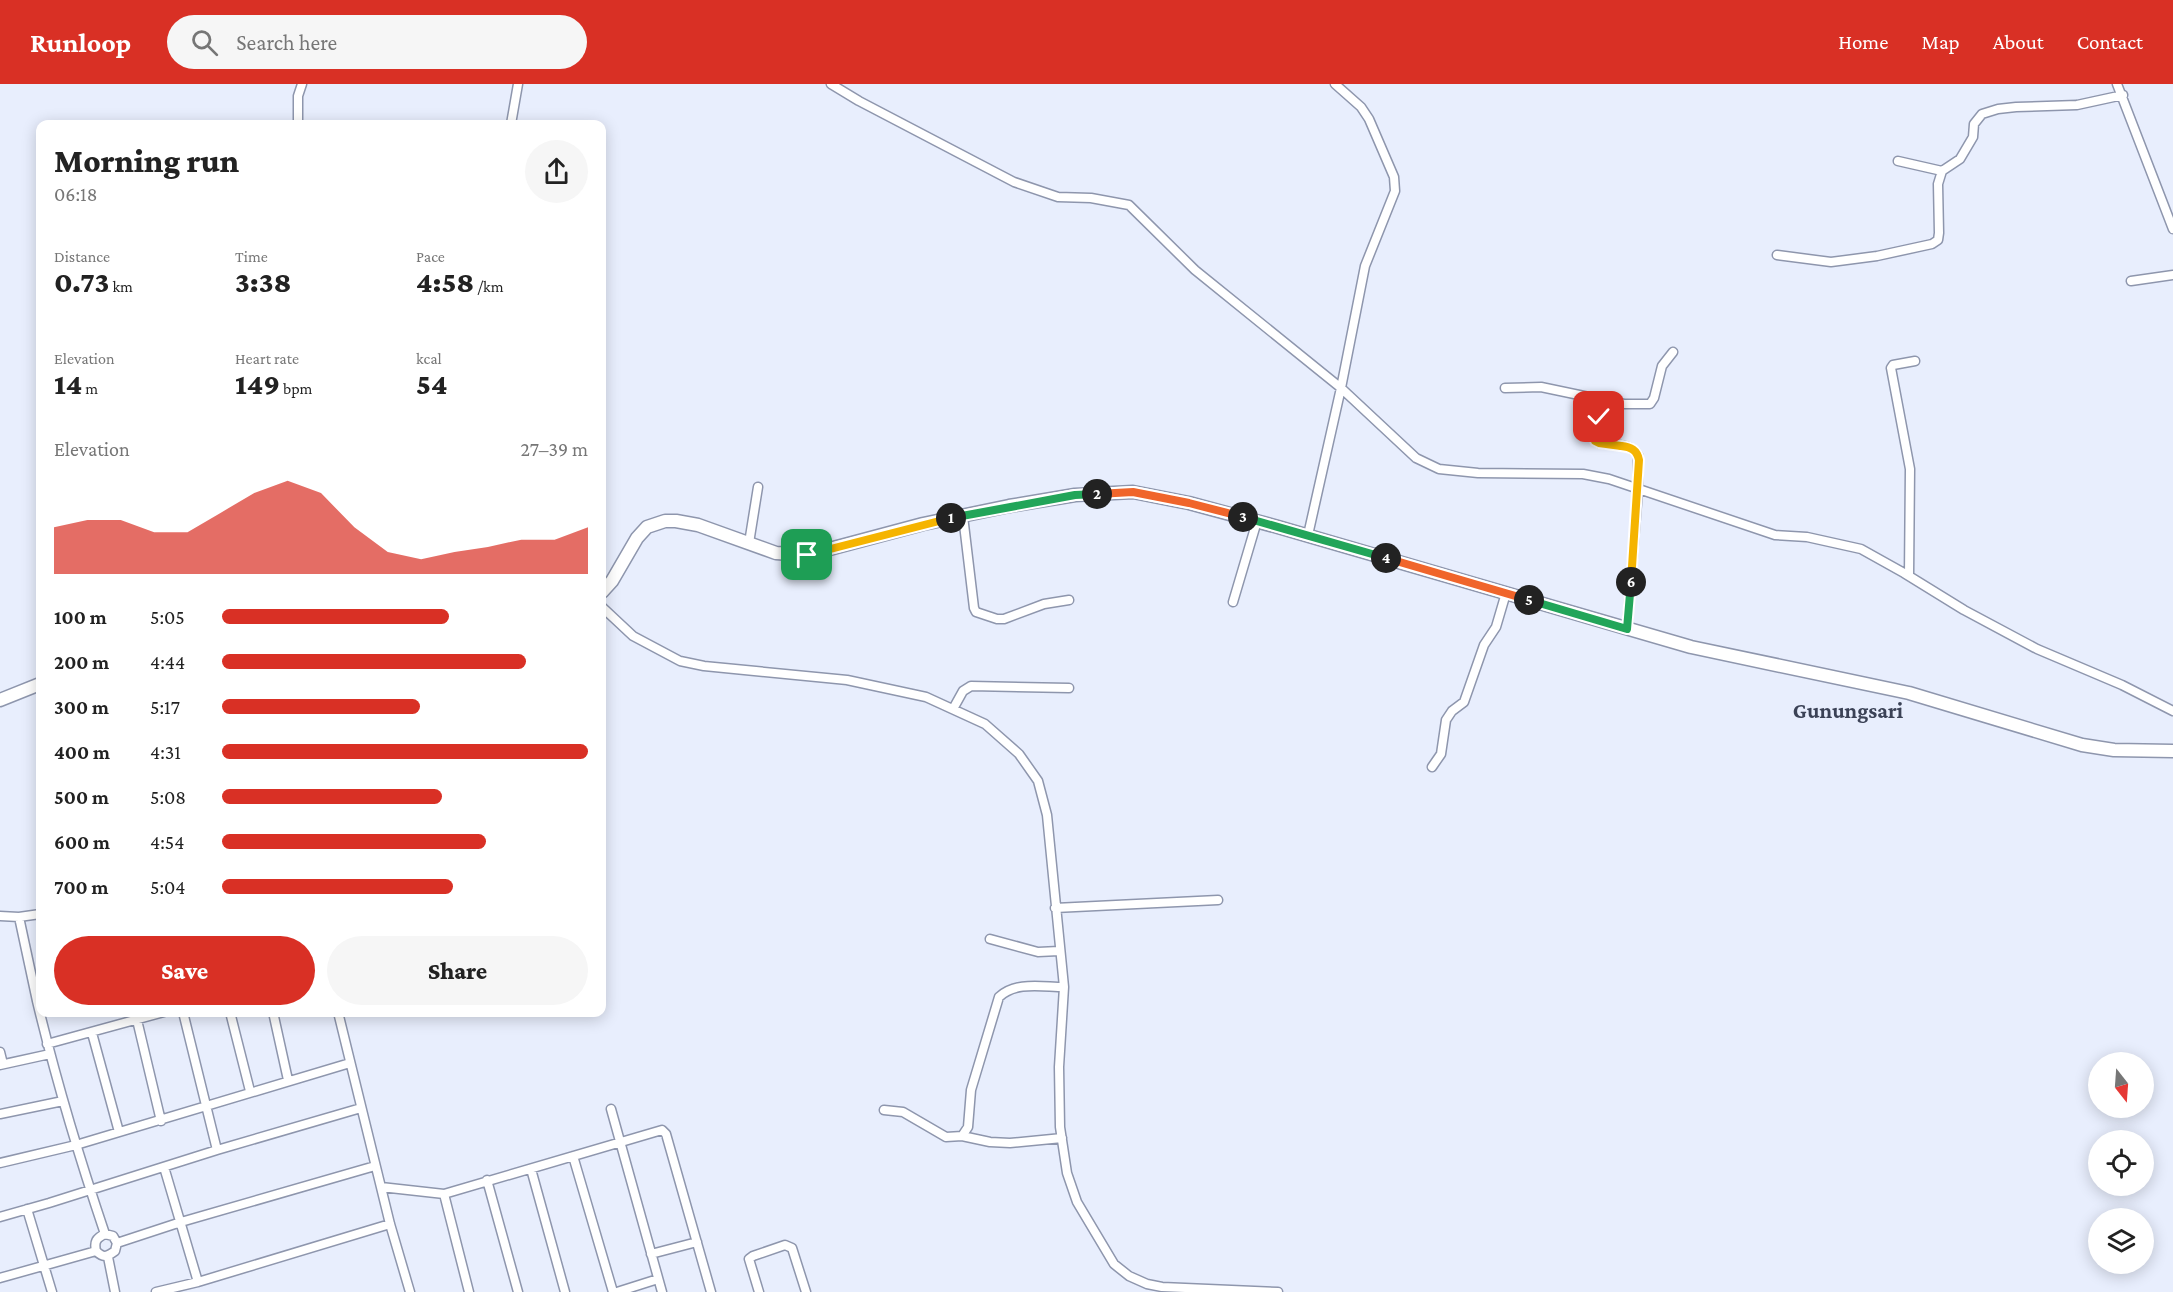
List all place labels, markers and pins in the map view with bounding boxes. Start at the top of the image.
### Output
pin [1573,391,1624,442]
pin: 2 [1082,479,1112,509]
pin: 3 [1228,502,1258,532]
pin: 1 [936,503,966,533]
pin [781,529,832,580]
pin: 4 [1371,543,1401,573]
pin: 6 [1616,567,1646,597]
pin: 5 [1514,585,1544,615]

